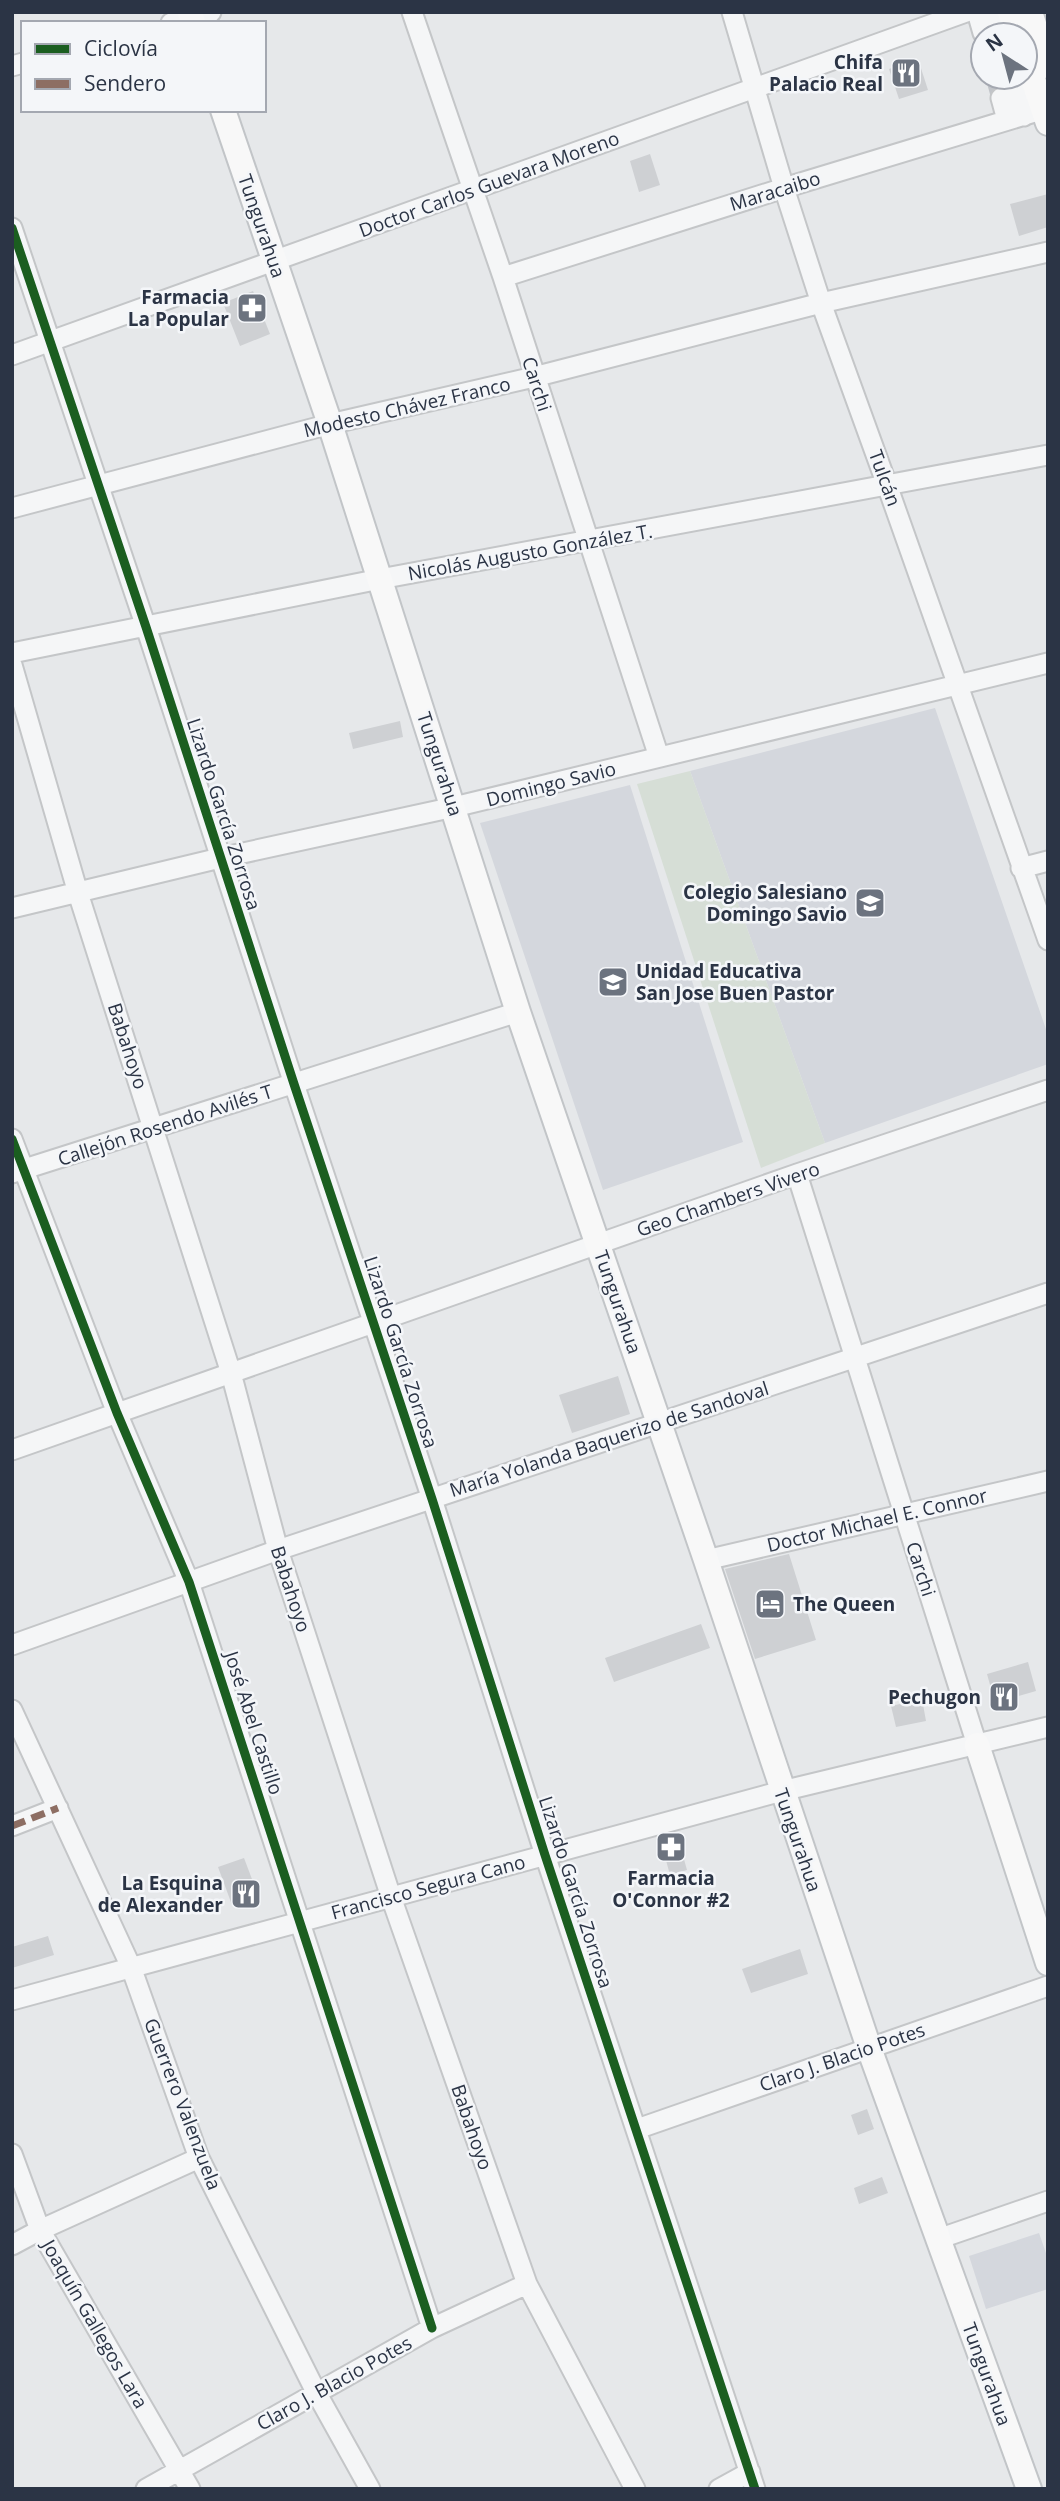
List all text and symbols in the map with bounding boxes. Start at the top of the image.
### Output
legend [21,21,266,112]
north arrow [969,21,1039,91]
text: N [980,27,1008,57]
text: Ciclovía [84,34,158,62]
place label: Chifa Palacio Real [769,49,883,97]
restaurant icon: Chifa Palacio Real [889,56,923,90]
text: Sendero [84,69,166,97]
street label: Doctor Carlos Guevara Moreno [355,125,623,243]
street label: Maracaibo [726,165,824,217]
street label: Tungurahua [232,171,292,281]
place label: Farmacia La Popular [128,284,229,332]
pharmacy icon: Farmacia La Popular [235,291,269,325]
street label: Carchi [516,353,558,415]
street label: Modesto Chávez Franco [301,371,513,443]
street label: Tulcán [863,446,907,510]
street label: Nicolás Augusto González T. [406,518,654,586]
street label: Tungurahua [411,709,469,819]
street label: Lizardo García Zorrosa [181,715,267,913]
street label: Domingo Savio [484,755,618,813]
place label: Colegio Salesiano Domingo Savio [683,879,847,927]
school or university icon: Colegio Salesiano Domingo Savio [853,886,887,920]
place label: Unidad Educativa San Jose Buen Pastor [636,958,835,1006]
school or university icon: Unidad Educativa San Jose Buen Pastor [596,965,630,999]
street label: Babahoyo [102,1000,154,1092]
street label: Callejón Rosendo Avilés T [54,1078,276,1172]
street label: Geo Chambers Vivero [633,1155,823,1243]
street label: Tungurahua [588,1247,648,1357]
street label: Lizardo García Zorrosa [358,1253,444,1451]
street label: María Yolanda Baquerizo de Sandoval [446,1375,772,1503]
street label: Doctor Michael E. Connor [764,1482,990,1558]
street label: Carchi [900,1538,942,1600]
street label: Babahoyo [265,1543,317,1635]
hotel icon: The Queen [753,1587,787,1621]
place label: The Queen [793,1591,895,1617]
street label: José Abel Castillo [218,1646,289,1798]
restaurant icon: Pechugon [987,1680,1021,1714]
place label: Pechugon [888,1684,981,1710]
street label: Tungurahua [768,1785,828,1895]
street label: Lizardo García Zorrosa [533,1793,619,1991]
pharmacy icon: Farmacia O'Connor #2 [654,1830,688,1864]
street label: Francisco Segura Cano [328,1849,528,1925]
place label: Farmacia O'Connor #2 [612,1865,730,1913]
place label: La Esquina de Alexander [98,1870,223,1918]
restaurant icon: La Esquina de Alexander [229,1877,263,1911]
street label: Guerrero Valenzuela [138,2014,228,2194]
street label: Claro J. Blacio Potes [756,2016,928,2098]
street label: Babahoyo [445,2081,499,2173]
street label: Joaquín Gallegos Lara [35,2233,154,2413]
street label: Tungurahua [956,2319,1018,2429]
street label: Claro J. Blacio Potes [252,2330,416,2436]

